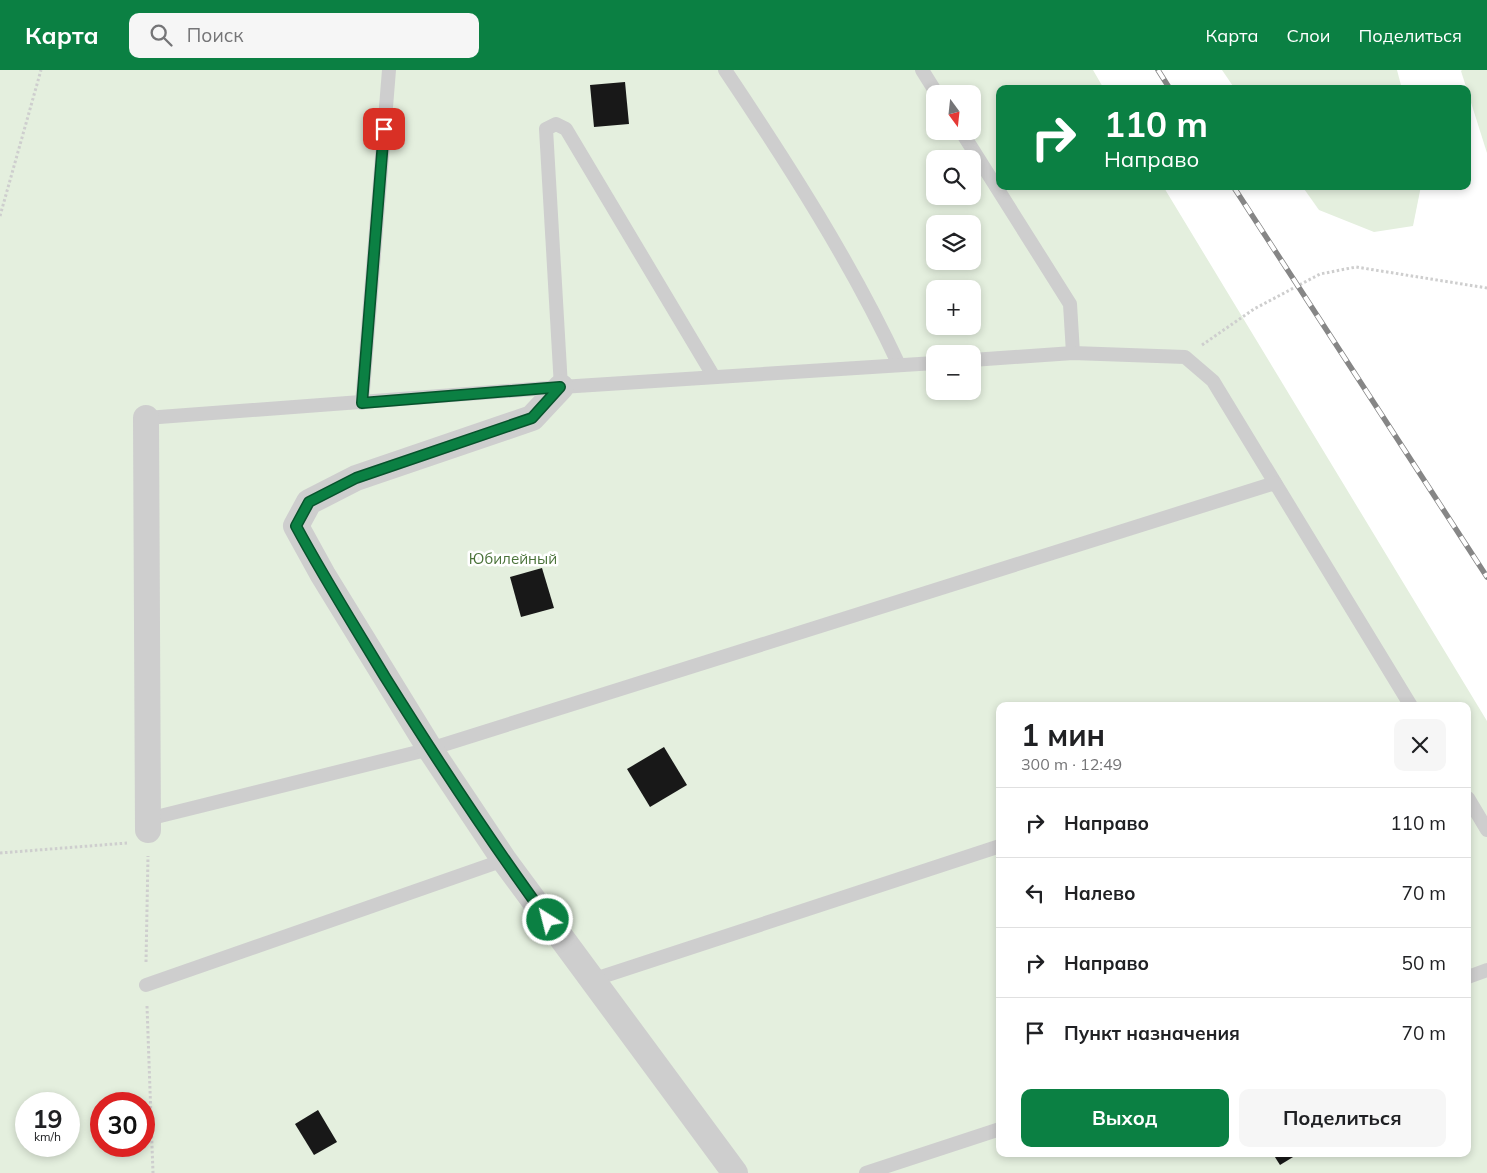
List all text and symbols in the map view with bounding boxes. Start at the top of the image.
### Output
search box [129,13,479,58]
text: Карта [25,20,99,50]
icon: search [147,21,175,49]
text: Поиск [187,23,244,47]
text: Карта [1206,24,1258,47]
text: Слои [1286,24,1331,47]
text: Поделиться [1359,24,1462,47]
north arrow [926,85,981,140]
map controls [926,85,981,400]
text: 110 m [1104,102,1208,146]
icon: right [1021,105,1086,170]
pin [363,108,405,150]
icon: arrive [370,115,398,143]
text: Направо [1104,145,1199,173]
button: search [926,150,981,205]
button: layers [926,215,981,270]
button: + [926,280,981,335]
button: − [926,345,981,400]
park label: Юбилейный [469,549,557,568]
text: 1 мин [1021,716,1105,754]
button: close [1394,719,1446,771]
text: 300 m · 12:49 [1021,754,1122,774]
icon: right [1021,809,1049,837]
text: Направо [1064,811,1149,835]
text: 110 m [1390,811,1446,835]
icon: left [1021,879,1049,907]
text: Налево [1064,881,1136,905]
text: 70 m [1402,881,1446,905]
position arrow [521,893,573,945]
icon: right [1021,949,1049,977]
text: Направо [1064,951,1149,975]
text: 50 m [1402,951,1446,975]
icon: arrive [1021,1019,1049,1047]
text: Пункт назначения [1064,1021,1240,1045]
text: 70 m [1402,1021,1446,1045]
button: Выход [1021,1089,1229,1147]
button: Поделиться [1239,1089,1446,1147]
speed limit sign: 30 [90,1092,155,1157]
text: 19 [32,1103,63,1134]
text: km/h [34,1129,61,1144]

